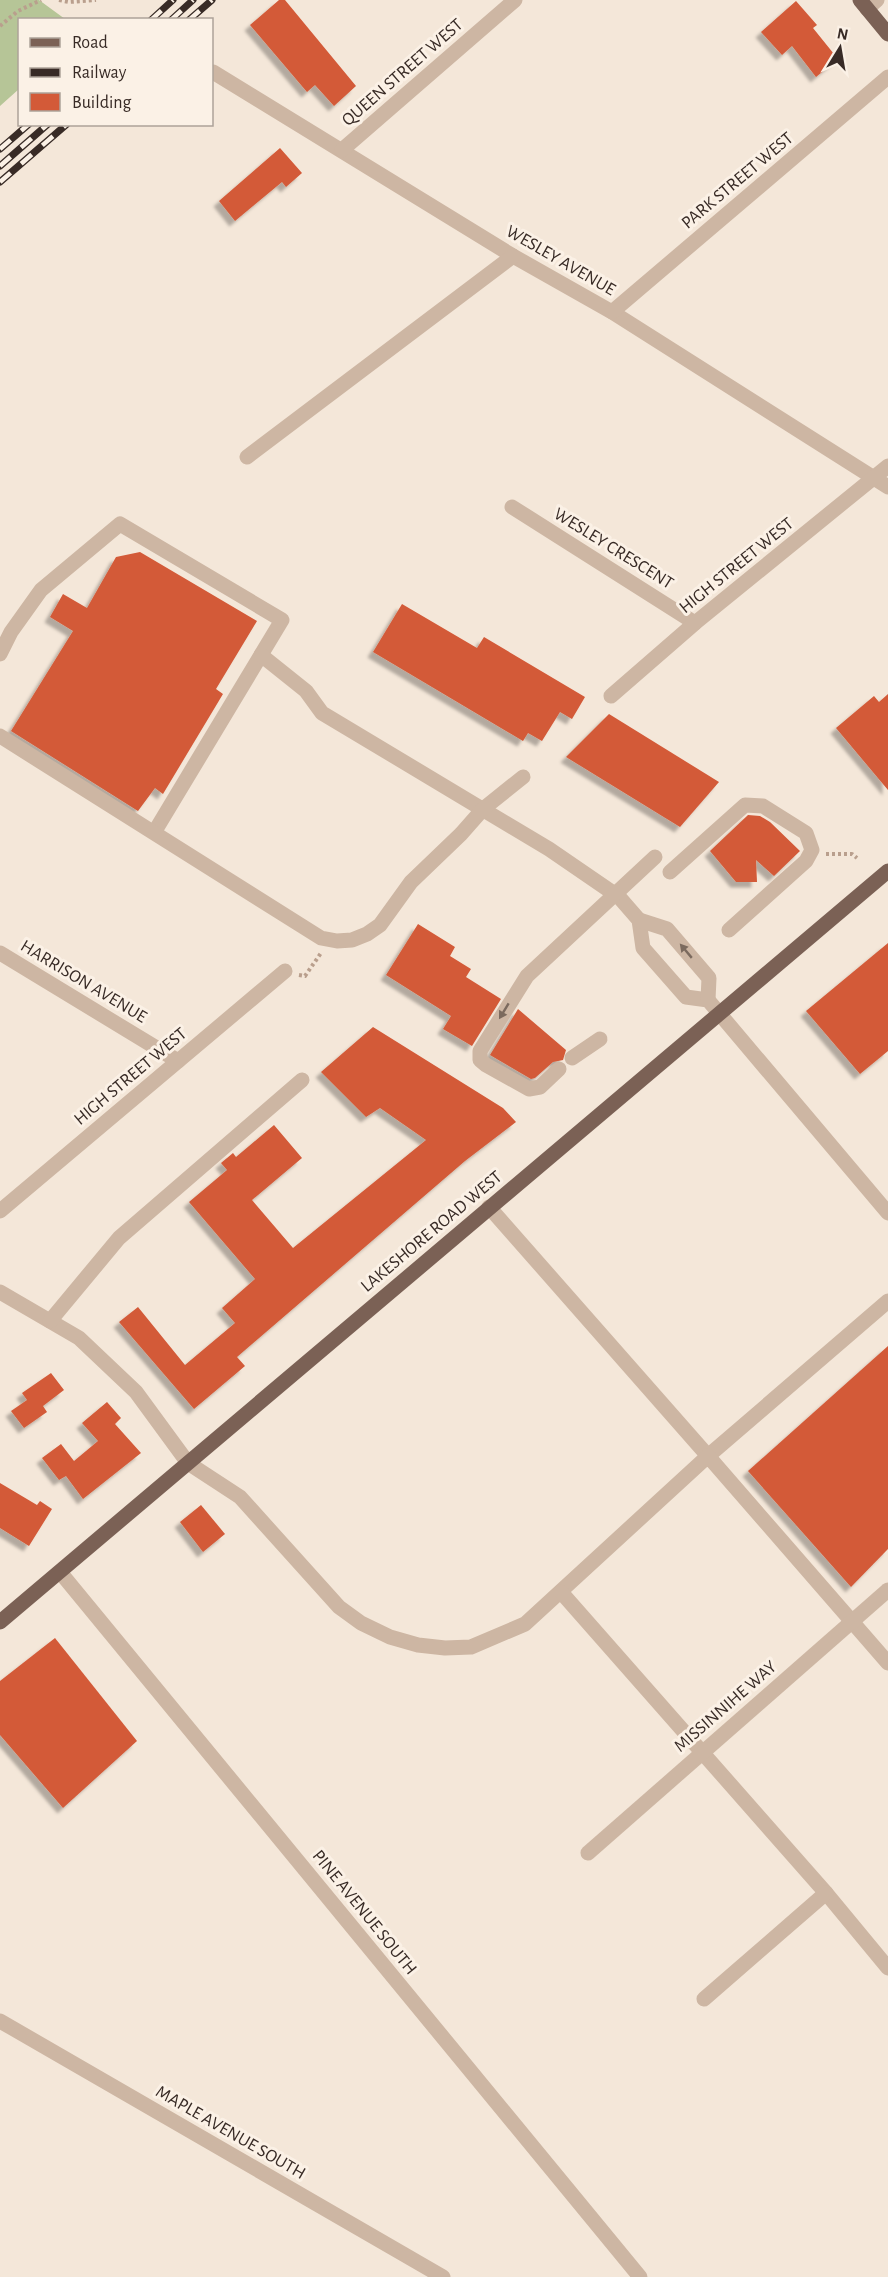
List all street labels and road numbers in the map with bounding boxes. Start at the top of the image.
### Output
street label: QUEEN STREET WEST [339,16,467,130]
street label: PARK STREET WEST [678,129,797,233]
street label: WESLEY AVENUE [503,222,619,300]
street label: WESLEY CRESCENT [550,505,677,593]
street label: HIGH STREET WEST [676,514,797,617]
street label: HARRISON AVENUE [17,937,150,1027]
street label: HIGH STREET WEST [71,1024,191,1129]
street label: LAKESHORE ROAD WEST [358,1168,506,1296]
street label: MISSINNIHE WAY [671,1657,781,1756]
street label: PINE AVENUE SOUTH [309,1847,420,1978]
street label: MAPLE AVENUE SOUTH [153,2083,308,2183]

